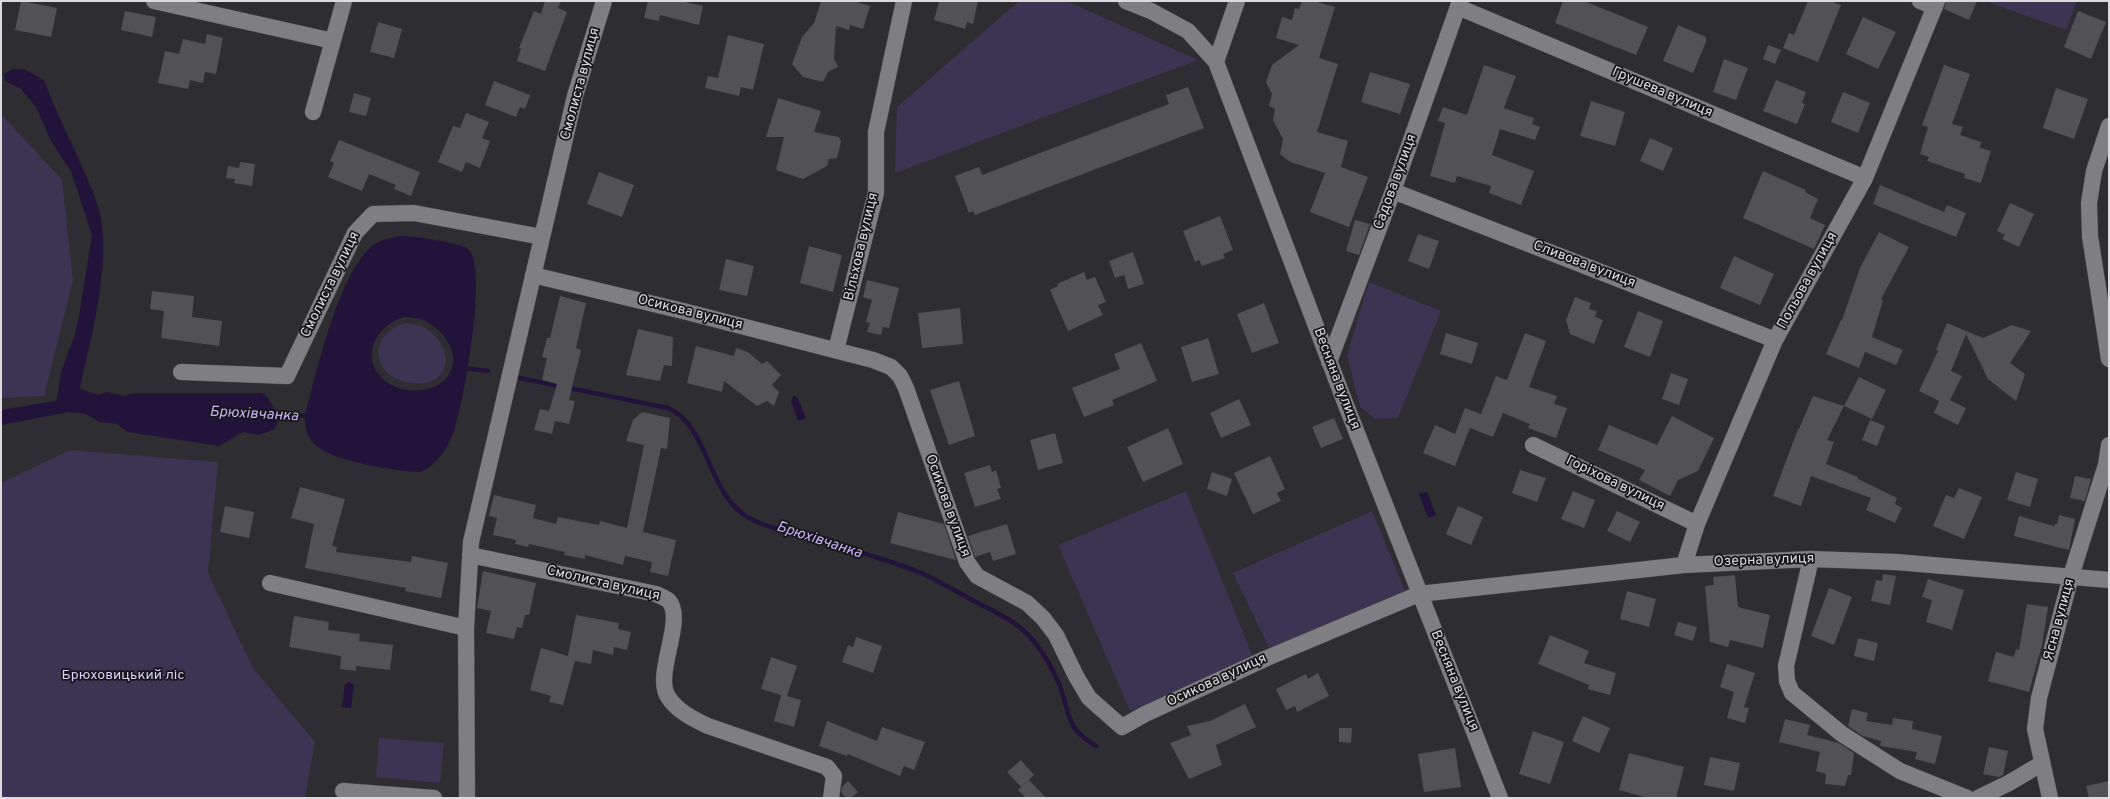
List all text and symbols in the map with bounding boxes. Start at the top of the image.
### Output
street label: Смолиста вулиця [558,26,604,142]
street label: Грушева вулиця [1609,64,1715,122]
street label: Садова вулиця [1371,132,1421,232]
street label: Вільхова вулиця [841,191,883,303]
street label: Смолиста вулиця [298,229,364,341]
street label: Польова вулиця [1774,230,1842,332]
street label: Сливова вулиця [1530,238,1638,292]
street label: Осикова вулиця [636,292,744,334]
street label: Весняна вулиця [1309,326,1363,432]
water label: Брюхівчанка [209,404,299,426]
street label: Осикова вулиця [921,452,973,560]
street label: Горіхова вулиця [1563,453,1667,515]
water label: Брюхівчанка [774,519,864,563]
street label: Озерна вулиця [1713,551,1815,571]
street label: Смолиста вулиця [545,563,661,605]
street label: Ясна вулиця [2041,577,2079,663]
street label: Весняна вулиця [1426,628,1482,734]
street label: Осикова вулиця [1165,651,1269,711]
park label: Брюховицький ліс [62,668,184,684]

